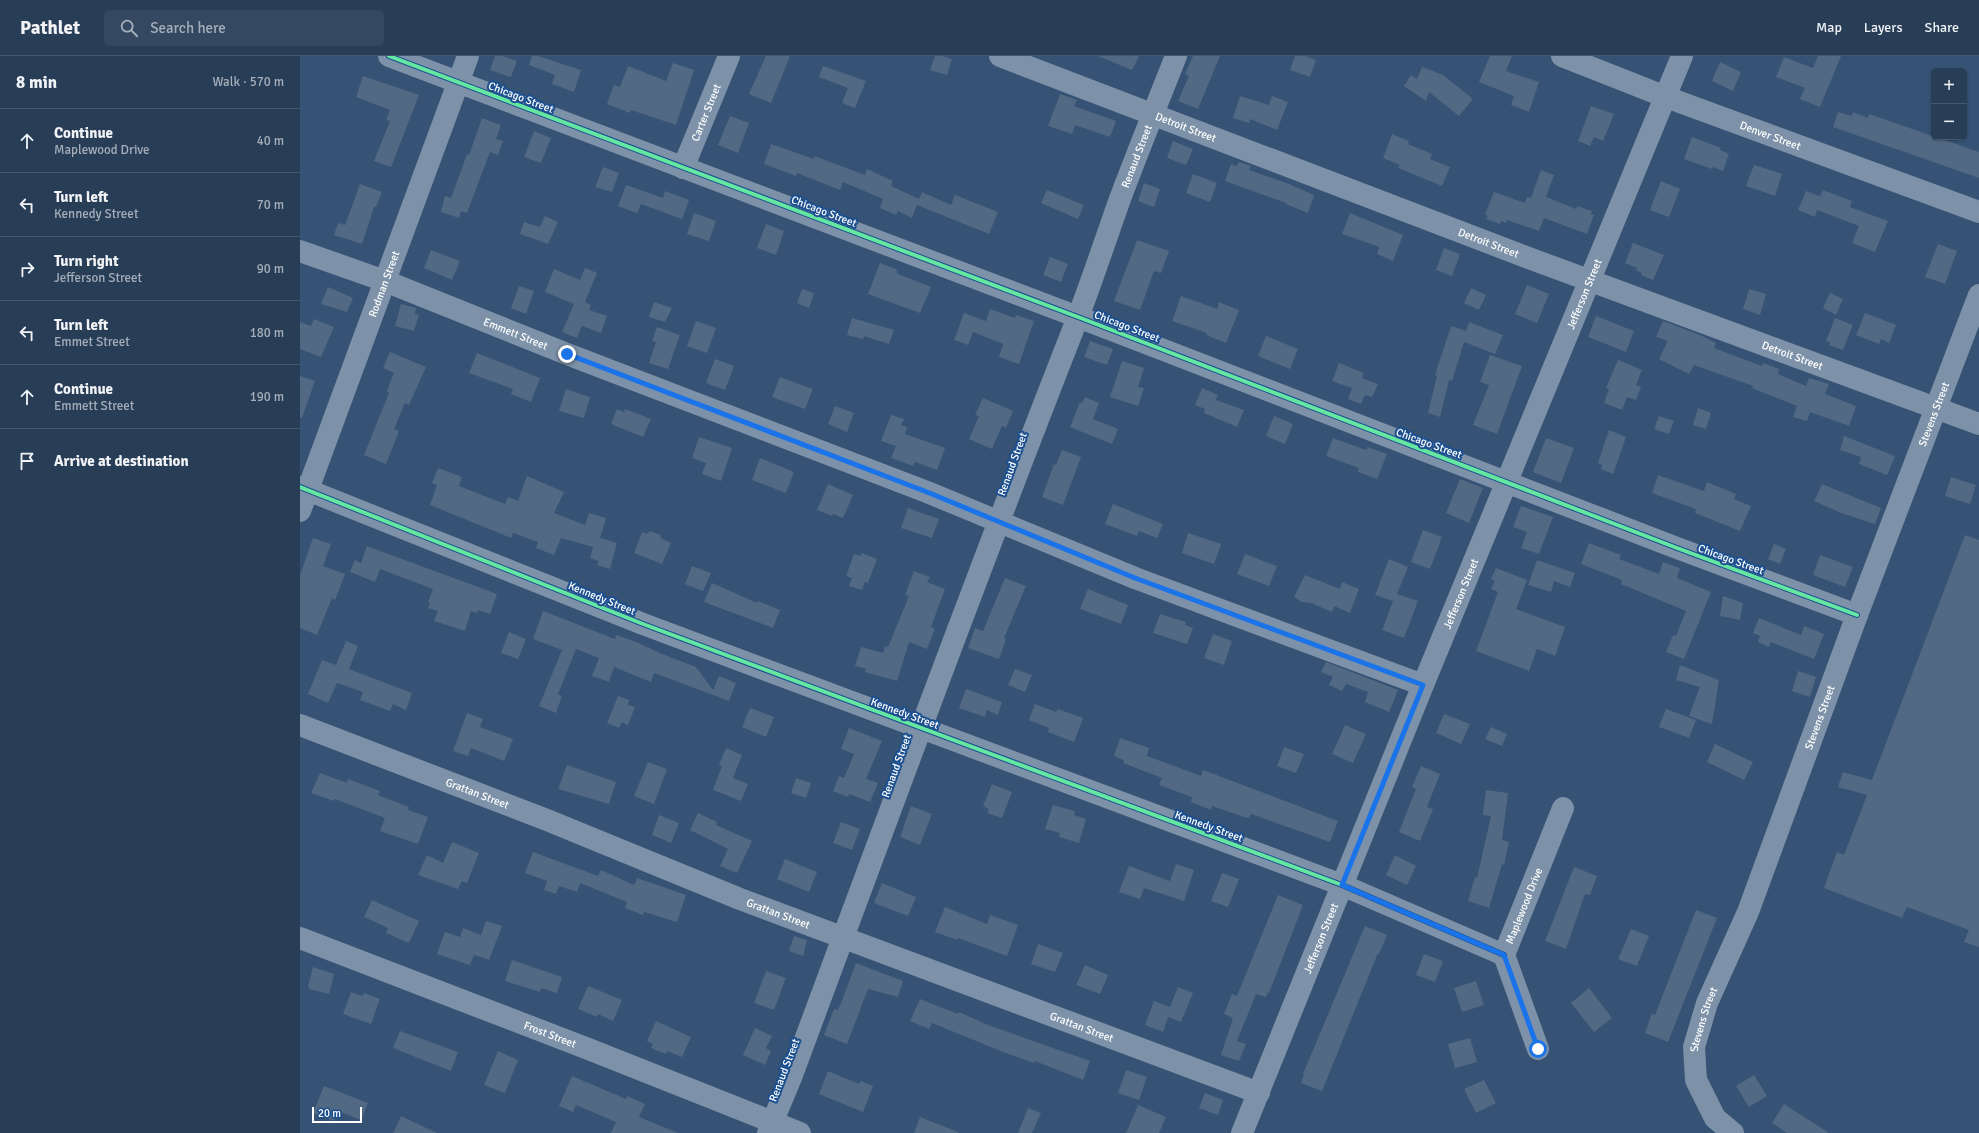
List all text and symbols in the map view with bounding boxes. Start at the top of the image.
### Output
search box [104,10,384,46]
text: Pathlet [20,16,80,40]
icon: search [118,17,140,39]
text: Search here [150,19,226,37]
text: Map [1816,19,1842,36]
text: Layers [1864,19,1903,36]
text: Share [1925,19,1959,36]
map controls [1931,68,1967,140]
button: + [1931,68,1967,104]
text: 8 min [16,72,57,93]
text: Walk · 570 m [213,74,284,90]
street label: Chicago Street [486,79,555,116]
street label: Carter Street [689,82,724,143]
button: − [1931,104,1967,140]
street label: Detroit Street [1153,110,1218,145]
street label: Denver Street [1738,119,1803,153]
street label: Renaud Street [1119,123,1155,190]
text: Continue [54,124,113,142]
icon: ahead [16,130,38,152]
text: 40 m [257,133,284,149]
text: Maplewood Drive [54,142,150,158]
text: Turn left [54,188,108,206]
street label: Chicago Street [789,193,858,230]
icon: left [16,194,38,216]
text: 70 m [257,197,284,213]
text: Kennedy Street [54,206,138,222]
street label: Detroit Street [1456,226,1521,261]
street label: Rodman Street [366,249,402,319]
text: Turn right [54,252,119,270]
street label: Jefferson Street [1564,257,1605,331]
icon: right [16,258,38,280]
text: 90 m [257,261,284,277]
text: Jefferson Street [54,270,142,286]
street label: Chicago Street [1092,308,1161,345]
street label: Emmett Street [481,315,550,353]
text: Turn left [54,316,108,334]
icon: left [16,322,38,344]
text: 180 m [250,325,284,341]
text: Emmet Street [54,334,130,350]
street label: Detroit Street [1760,339,1825,373]
route end [558,345,576,363]
text: Continue [54,380,113,398]
street label: Stevens Street [1916,380,1952,448]
icon: ahead [16,386,38,408]
text: 190 m [250,389,284,405]
text: Emmett Street [54,398,134,414]
street label: Chicago Street [1394,426,1464,461]
street label: Renaud Street [995,431,1030,498]
icon: arrive [16,450,38,472]
text: Arrive at destination [54,452,189,470]
street label: Chicago Street [1696,542,1766,577]
street label: Jefferson Street [1441,557,1481,631]
street label: Kennedy Street [566,579,637,618]
street label: Stevens Street [1802,683,1838,752]
street label: Kennedy Street [869,695,941,732]
street label: Renaud Street [879,733,914,800]
street label: Grattan Street [444,776,511,812]
street label: Kennedy Street [1173,808,1245,845]
street label: Maplewood Drive [1503,866,1545,946]
street label: Grattan Street [744,896,812,932]
street label: Jefferson Street [1301,901,1341,976]
street label: Stevens Street [1688,985,1720,1052]
street label: Grattan Street [1048,1009,1115,1045]
street label: Frost Street [522,1019,578,1051]
street label: Renaud Street [766,1037,802,1104]
route start [1529,1040,1547,1058]
scale bar [312,1105,362,1124]
text: 20 m [318,1107,341,1120]

